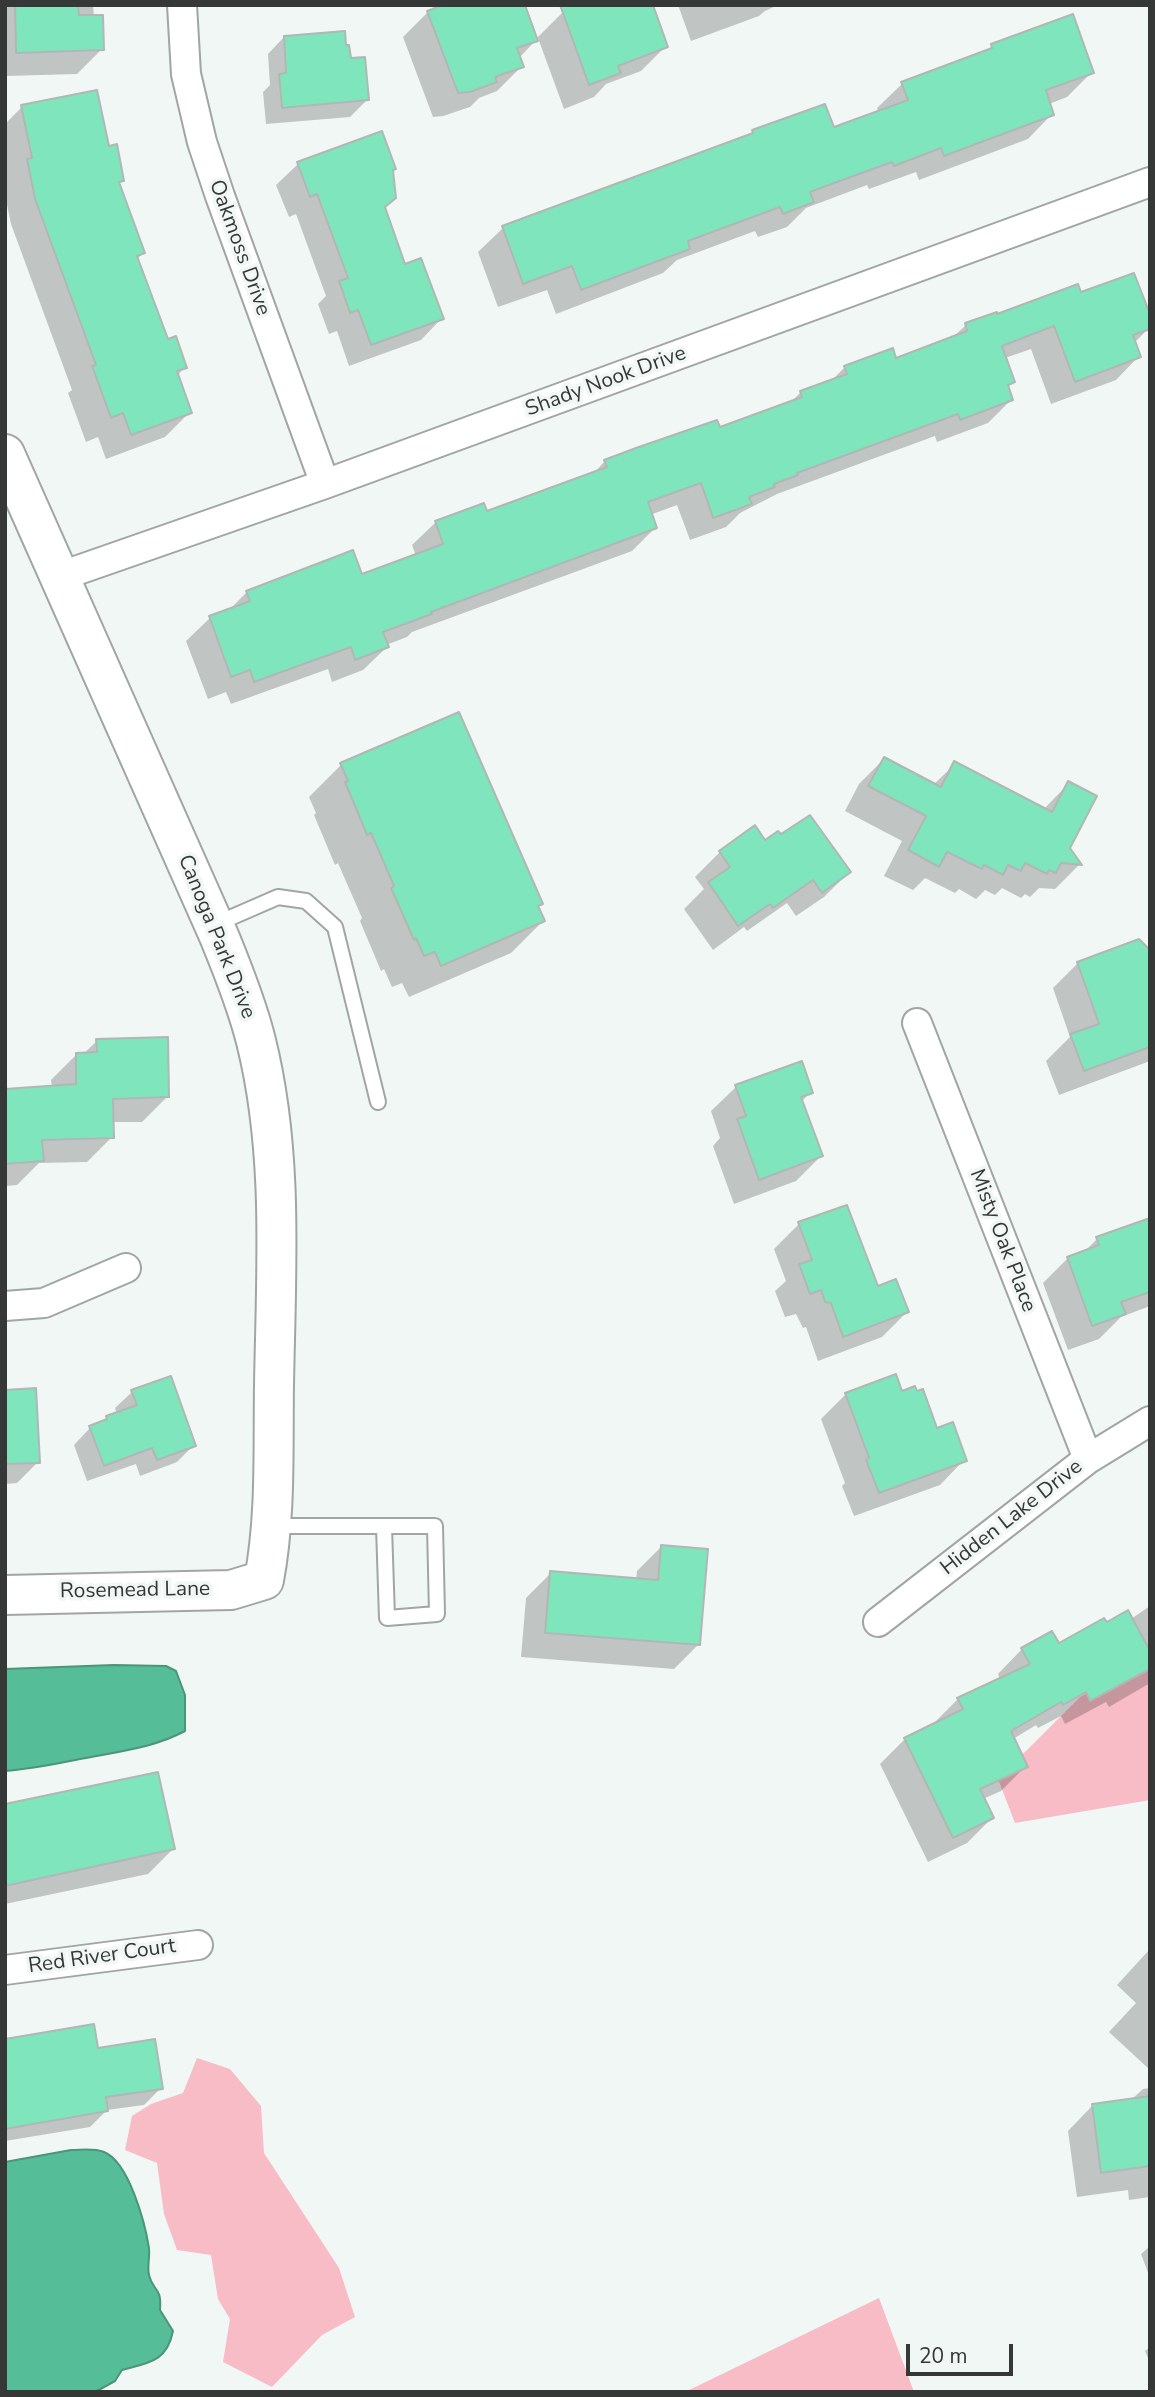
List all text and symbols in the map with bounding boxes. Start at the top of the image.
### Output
street label: Oakmoss Drive [203,177,275,319]
street label: Shady Nook Drive [522,341,690,423]
street label: Canoga Park Drive [172,851,260,1023]
street label: Misty Oak Place [963,1166,1041,1316]
street label: Hidden Lake Drive [936,1455,1088,1581]
street label: Rosemead Lane [60,1577,210,1605]
street label: Red River Court [27,1934,177,1980]
scale bar [910,2330,1017,2374]
text: 20 m [919,2342,968,2370]

